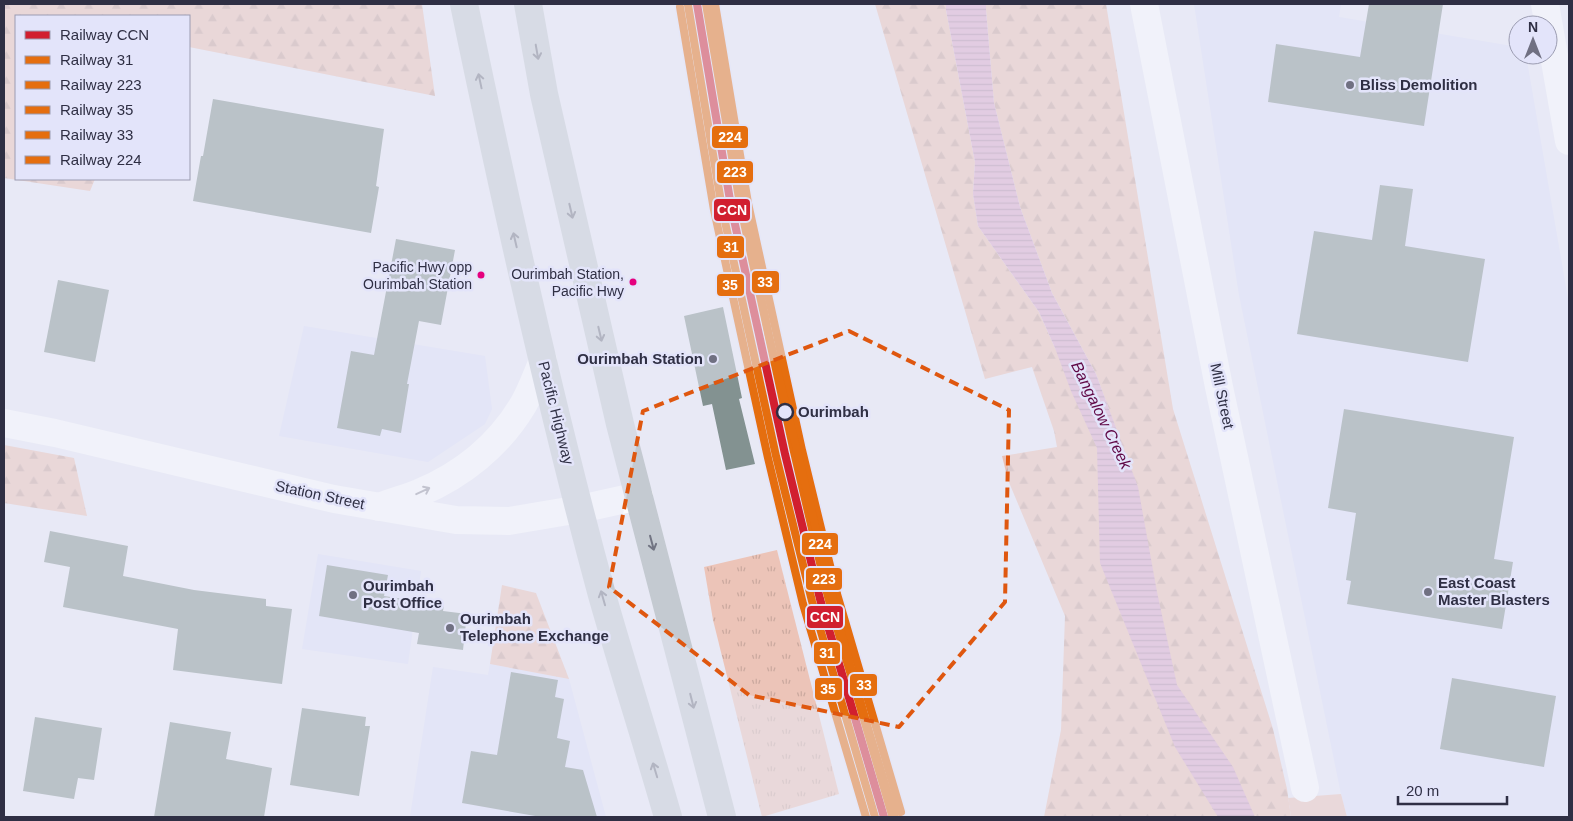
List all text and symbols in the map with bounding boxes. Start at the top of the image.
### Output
legend [15,15,190,180]
north arrow [1508,15,1558,65]
text: N [1528,19,1538,35]
text: Railway CCN [60,26,149,43]
one-way arrow [532,43,542,59]
text: Railway 31 [60,51,133,68]
one-way arrow [475,74,485,90]
text: Railway 223 [60,76,142,93]
place label: Bliss Demolition [1360,76,1478,93]
marker: Bliss Demolition [1344,79,1356,91]
text: Railway 35 [60,101,133,118]
line badge: 224 [711,125,749,149]
text: Railway 33 [60,126,133,143]
text: 224 [718,129,742,145]
text: Railway 224 [60,151,142,168]
line badge: 223 [716,160,754,184]
text: 223 [723,164,747,180]
line badge: CCN [713,198,751,222]
one-way arrow [567,202,576,218]
text: CCN [717,202,747,218]
one-way arrow [510,233,519,249]
line badge: 31 [716,235,745,259]
text: 31 [723,239,739,255]
place label: Pacific Hwy opp Ourimbah Station [363,259,472,292]
place label: Ourimbah Station, Pacific Hwy [511,266,624,299]
marker: Pacific Hwy opp Ourimbah Station [476,270,486,280]
line badge: 33 [751,270,780,294]
line badge: 35 [716,273,745,297]
text: 33 [757,274,773,290]
marker: Ourimbah Station, Pacific Hwy [628,277,638,287]
text: 35 [722,277,738,293]
one-way arrow [596,326,605,342]
place label: Ourimbah Station [577,350,703,367]
marker: Ourimbah Station [707,353,719,365]
street label: Pacific Highway [535,359,578,467]
water label: Bangalow Creek [1068,359,1135,473]
street label: Mill Street [1207,362,1238,431]
marker: Ourimbah [776,403,794,421]
place label: Ourimbah [798,403,869,420]
street label: Station Street [274,477,367,512]
one-way arrow [415,485,430,495]
line badge: 224 [801,532,839,556]
one-way arrow [647,535,657,551]
text: 224 [808,536,832,552]
line badge: 223 [805,567,843,591]
text: 223 [812,571,836,587]
place label: East Coast Master Blasters [1438,574,1550,608]
place label: Ourimbah Post Office [363,577,442,611]
marker: East Coast Master Blasters [1422,586,1434,598]
marker: Ourimbah Post Office [347,589,359,601]
one-way arrow [598,590,608,606]
line badge: CCN [806,605,844,629]
text: CCN [810,609,840,625]
place label: Ourimbah Telephone Exchange [460,610,609,644]
marker: Ourimbah Telephone Exchange [444,622,456,634]
line badge: 31 [813,641,841,665]
text: 31 [819,645,835,661]
line badge: 33 [849,673,878,697]
line badge: 35 [814,677,843,701]
text: 33 [856,677,872,693]
text: 35 [820,681,836,697]
one-way arrow [688,692,698,708]
one-way arrow [649,763,659,779]
scale bar [1398,774,1507,806]
text: 20 m [1406,782,1439,799]

